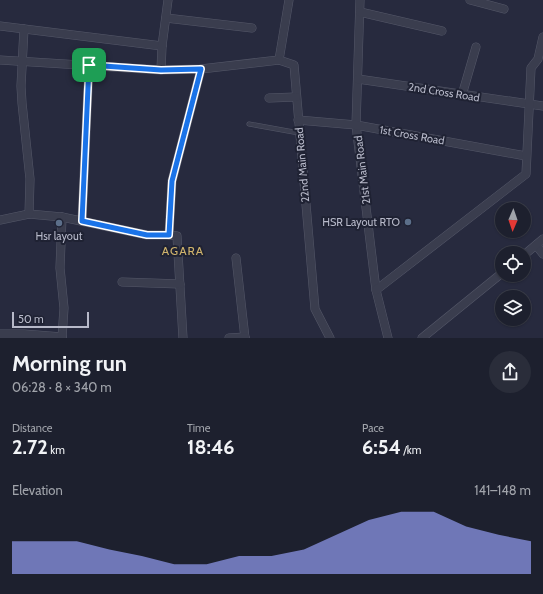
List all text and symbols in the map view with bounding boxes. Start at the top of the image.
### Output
pin [72,48,106,82]
icon: arrive [78,54,100,76]
street label: 2nd Cross Road [407,79,481,105]
street label: 1st Cross Road [378,122,446,148]
street label: 22nd Main Road [292,127,312,203]
street label: 21st Main Road [351,135,373,205]
north arrow [495,202,531,238]
map controls [495,202,531,326]
place label: HSR Layout RTO [322,215,401,229]
marker: HSR Layout RTO [403,217,413,227]
marker: Hsr layout [54,218,64,228]
place label: Hsr layout [36,229,83,243]
district label: AGARA [162,243,204,258]
button: locate [495,246,531,282]
button: layers [495,290,531,326]
scale bar [12,310,89,329]
text: 50 m [18,312,44,326]
text: Morning run [12,350,127,377]
button: share [489,351,531,393]
text: 06:28 · 8 × 340 m [12,379,112,395]
text: Distance [12,421,53,435]
text: Time [187,421,210,435]
text: Pace [362,421,384,435]
text: 2.72 [12,435,48,459]
text: 18:46 [187,435,235,459]
text: 6:54 [362,435,401,459]
text: km [48,443,65,457]
text: /km [401,443,421,457]
text: Elevation [12,482,63,498]
text: 141–148 m [474,482,531,498]

